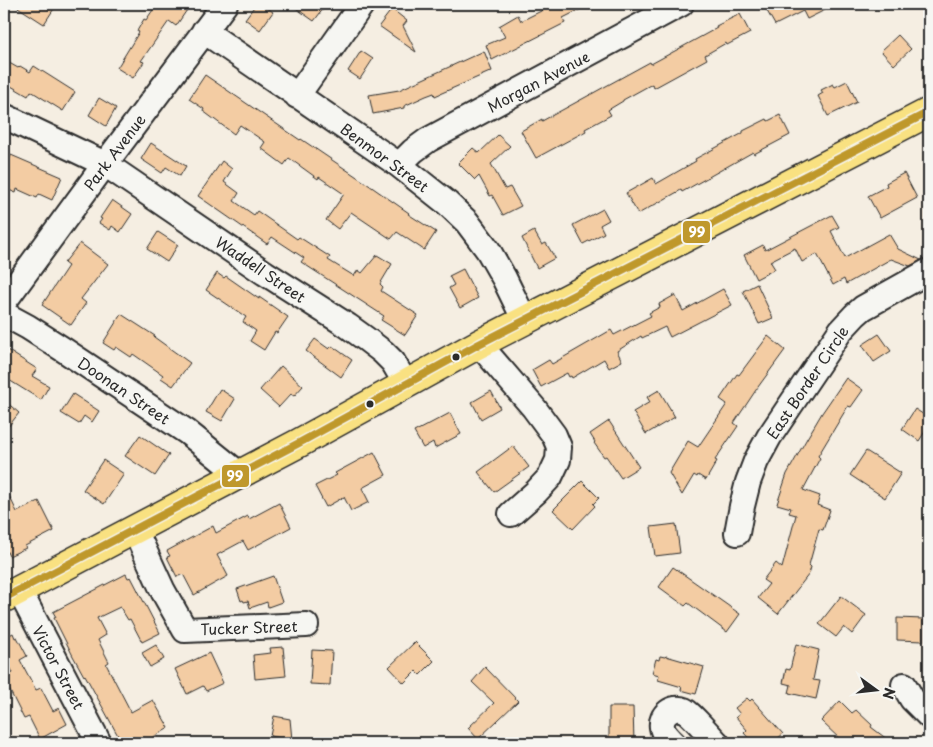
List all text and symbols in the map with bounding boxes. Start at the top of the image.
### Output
street label: Morgan Avenue [483,44,593,118]
street label: Park Avenue [78,109,150,195]
street label: Benmor Street [336,117,434,197]
line badge: 99 [682,220,711,244]
text: 99 [689,221,706,242]
street label: Waddell Street [211,230,311,308]
street label: East Border Circle [760,321,854,443]
street label: Doonan Street [73,351,175,429]
unlabelled marker [451,352,461,362]
unlabelled marker [365,399,375,409]
line badge: 99 [221,464,250,488]
text: 99 [227,465,244,486]
street label: Tucker Street [200,614,298,640]
street label: Victor Street [27,621,91,713]
north arrow [850,664,900,714]
text: N [877,685,901,702]

